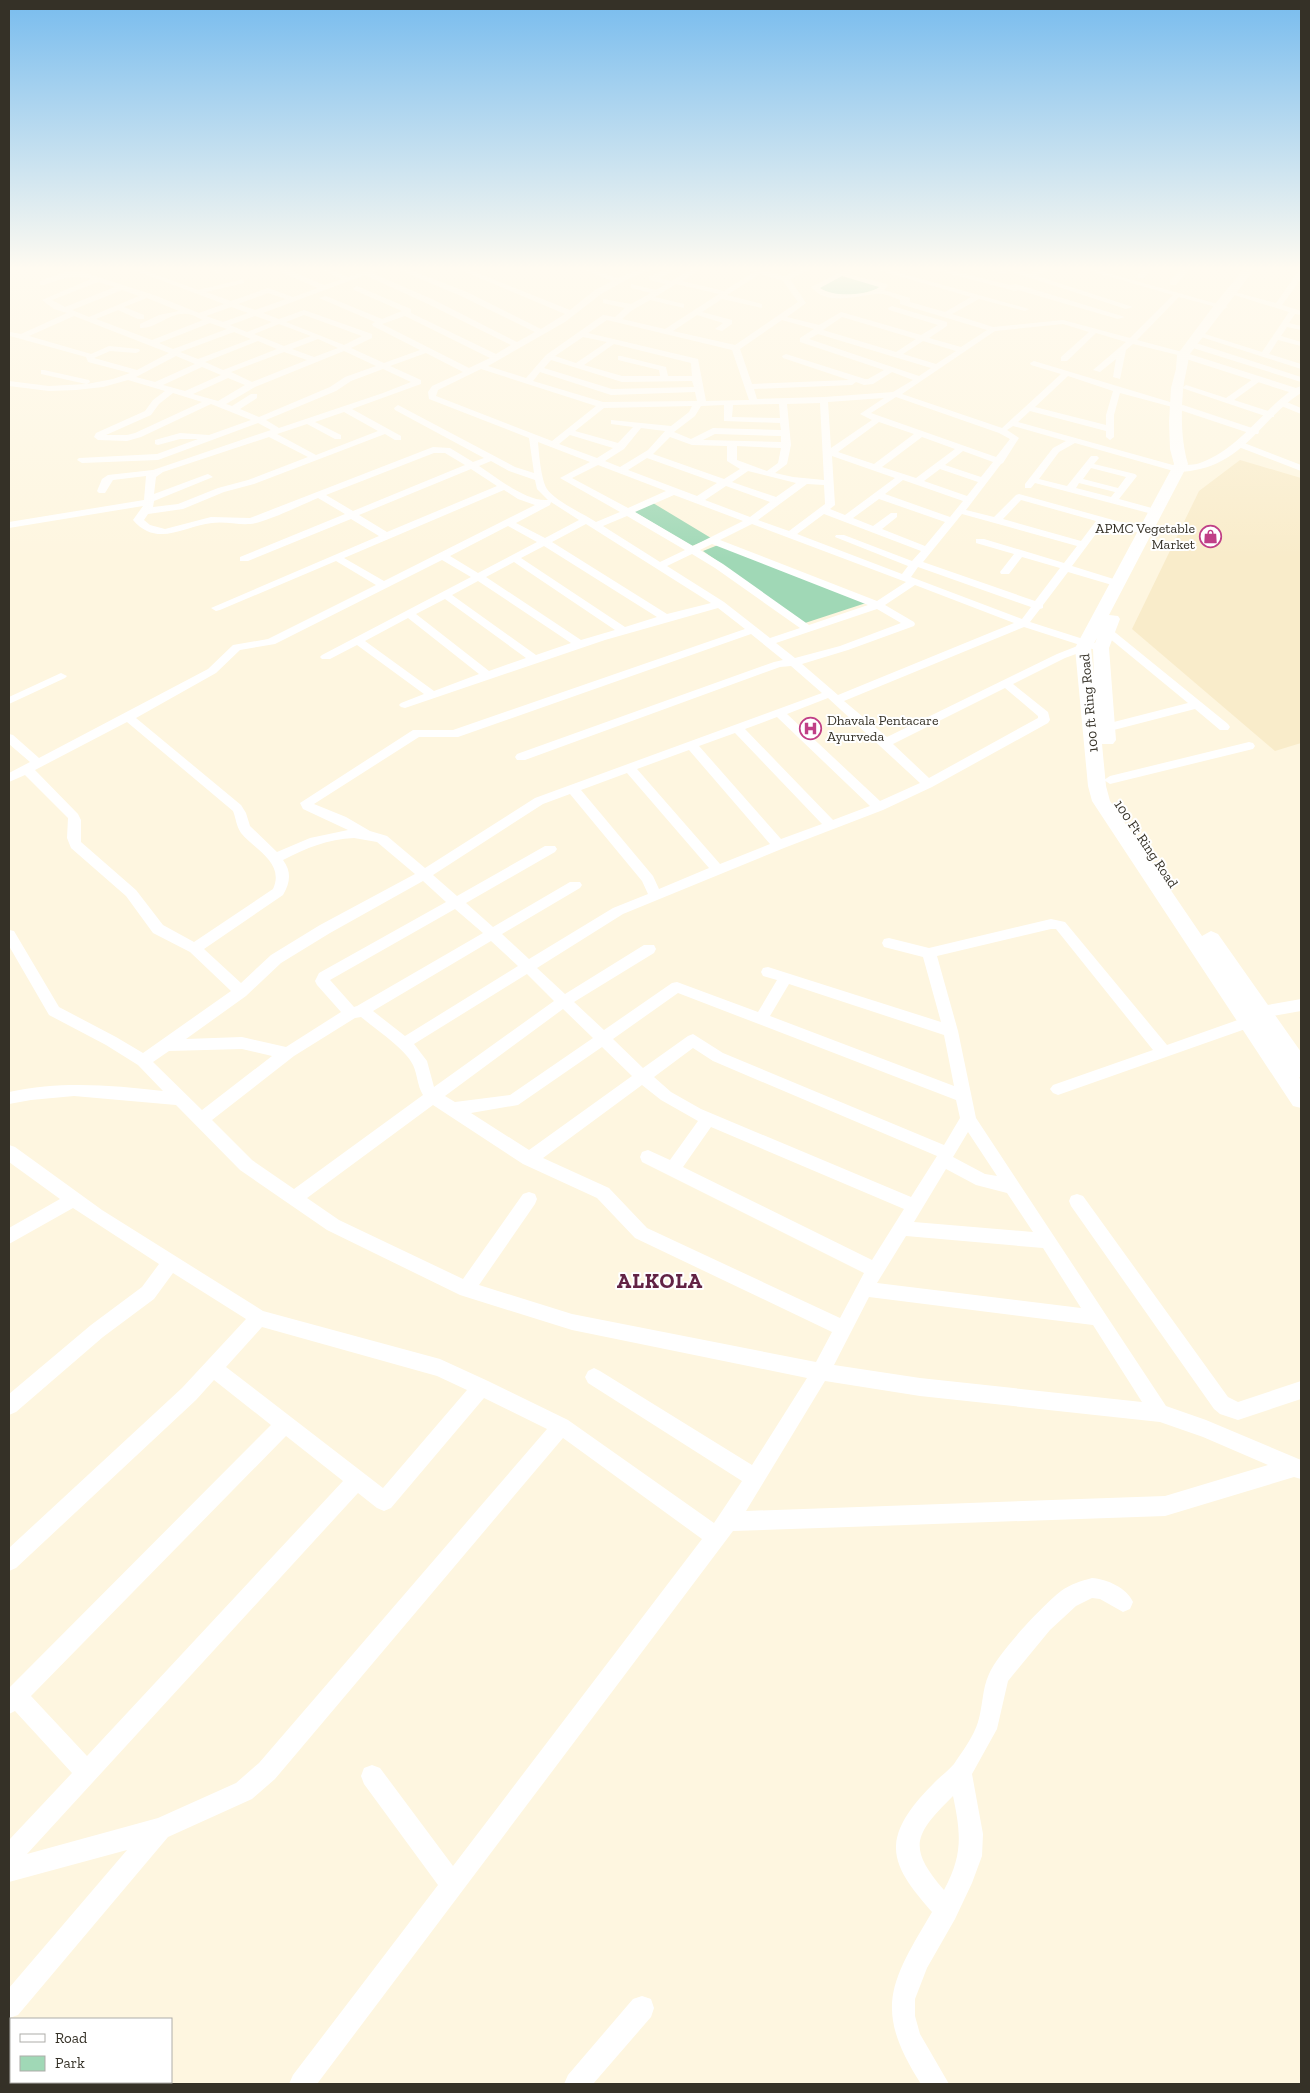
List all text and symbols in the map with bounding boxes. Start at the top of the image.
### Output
place label: APMC Vegetable Market [1095,520,1196,553]
shop icon: APMC Vegetable Market [1199,524,1223,548]
street label: 100 ft Ring Road [1076,653,1102,753]
place label: Dhavala Pentacare Ayurveda [827,712,939,745]
hospital icon: Dhavala Pentacare Ayurveda [799,716,823,740]
street label: 100 Ft Ring Road [1110,797,1182,891]
district label: ALKOLA [617,1268,703,1293]
legend [10,2018,172,2083]
text: Road [55,2029,88,2047]
text: Park [55,2054,85,2072]

